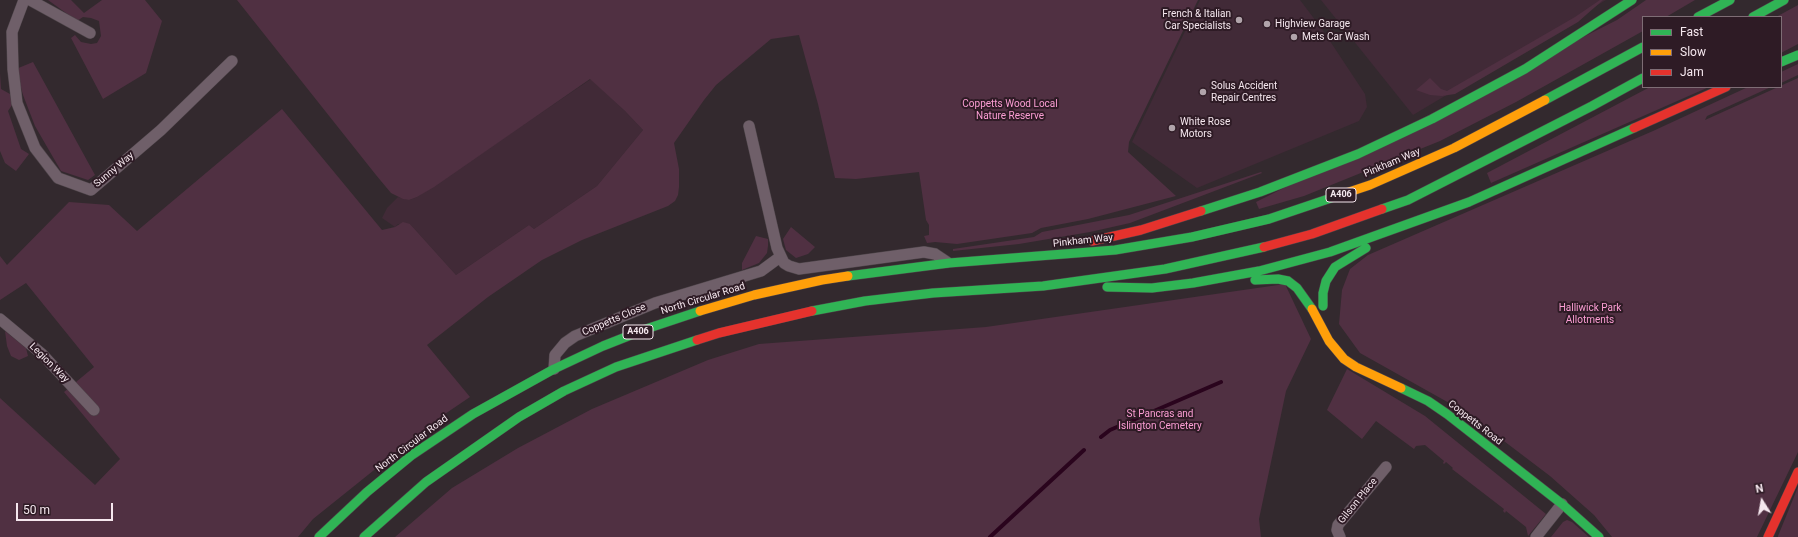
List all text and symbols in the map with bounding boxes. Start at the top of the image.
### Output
place label: French & Italian Car Specialists [1162,8,1231,32]
marker: French & Italian Car Specialists [1234,15,1244,25]
legend [1642,16,1782,88]
place label: Highview Garage [1275,18,1350,30]
marker: Highview Garage [1262,19,1272,29]
text: Fast [1680,25,1703,39]
place label: Mets Car Wash [1302,31,1370,43]
marker: Mets Car Wash [1289,32,1299,42]
text: Slow [1680,45,1706,59]
text: Jam [1680,65,1704,79]
place label: Solus Accident Repair Centres [1211,80,1277,104]
marker: Solus Accident Repair Centres [1198,87,1208,97]
park label: Coppetts Wood Local Nature Reserve [962,98,1058,122]
place label: White Rose Motors [1180,116,1230,140]
marker: White Rose Motors [1167,123,1177,133]
street label: Pinkham Way [1362,146,1422,180]
street label: Sunny Way [92,150,136,190]
road number: A406 [1326,188,1356,202]
street label: Pinkham Way [1052,232,1114,250]
street label: North Circular Road [659,280,747,318]
street label: Coppetts Close [580,301,648,339]
park label: Halliwick Park Allotments [1559,302,1621,326]
road number: A406 [623,325,653,339]
street label: Legion Way [27,341,71,385]
street label: Coppetts Road [1445,398,1505,448]
park label: St Pancras and Islington Cemetery [1118,408,1202,432]
street label: North Circular Road [373,413,451,475]
street label: Gilson Place [1336,476,1380,526]
north arrow [1742,481,1782,521]
text: N [1755,482,1765,496]
scale bar [18,495,115,521]
text: 50 m [23,503,50,517]

